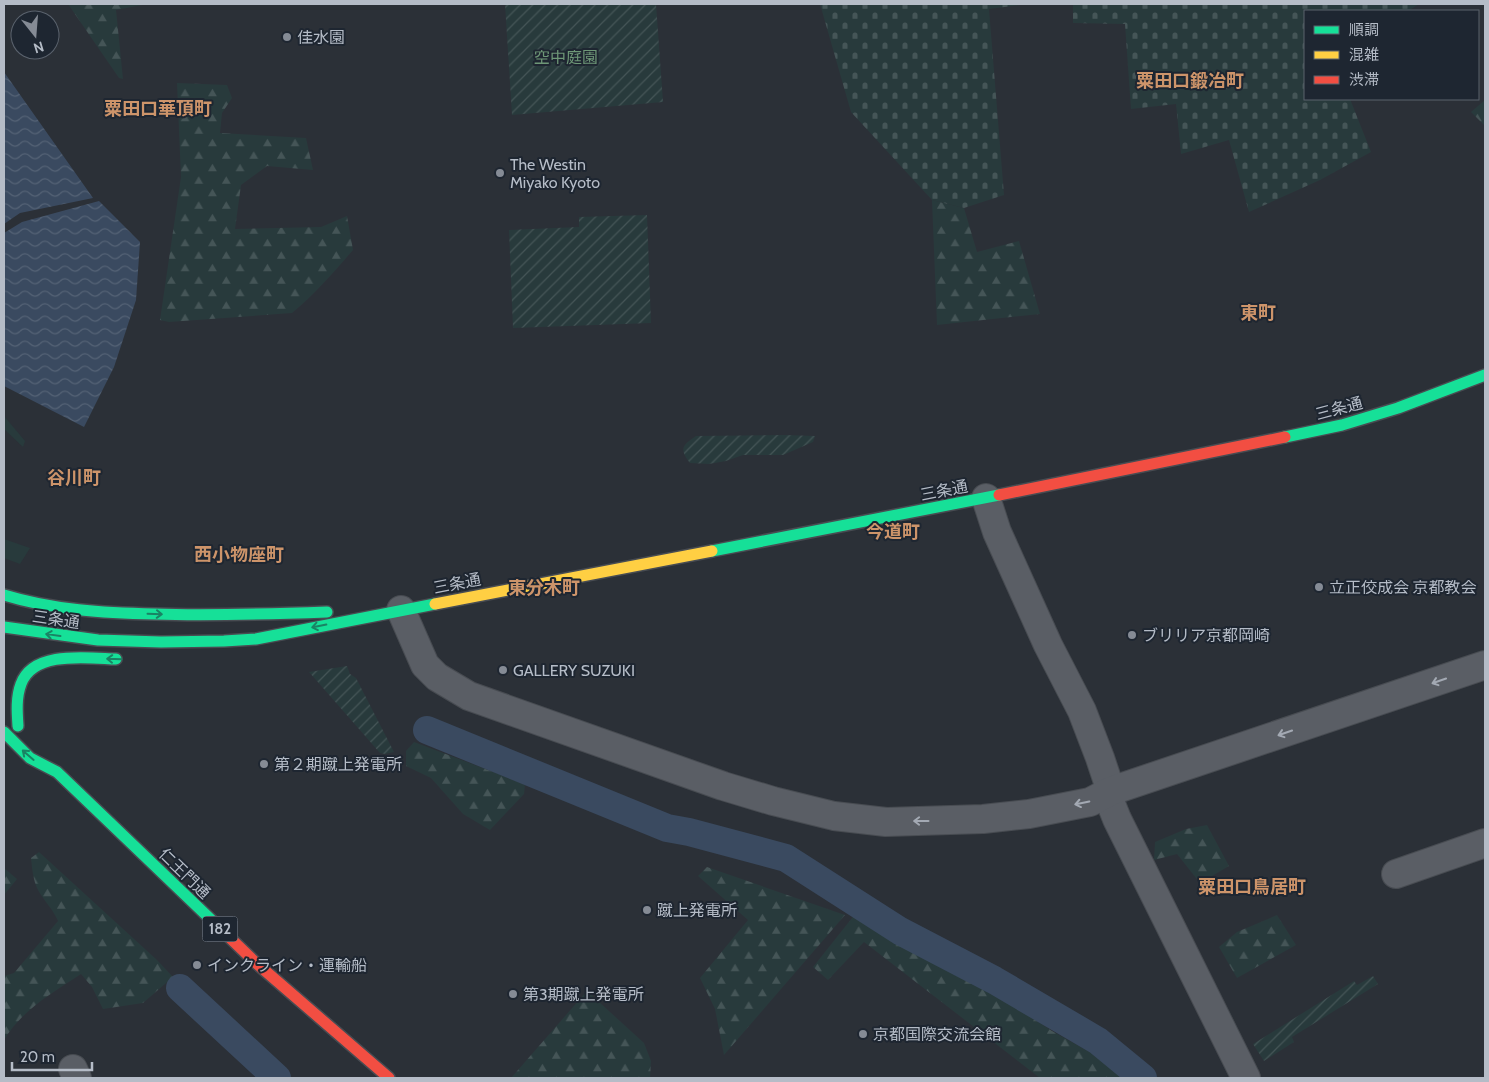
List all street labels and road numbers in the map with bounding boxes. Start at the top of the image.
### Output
street label: 三条通 [1313,393,1365,424]
street label: 三条通 [919,477,969,504]
street label: 三条通 [432,570,482,597]
street label: 三条通 [31,607,81,632]
street label: 仁王門通 [155,844,214,902]
road number: 182 [202,916,238,942]

